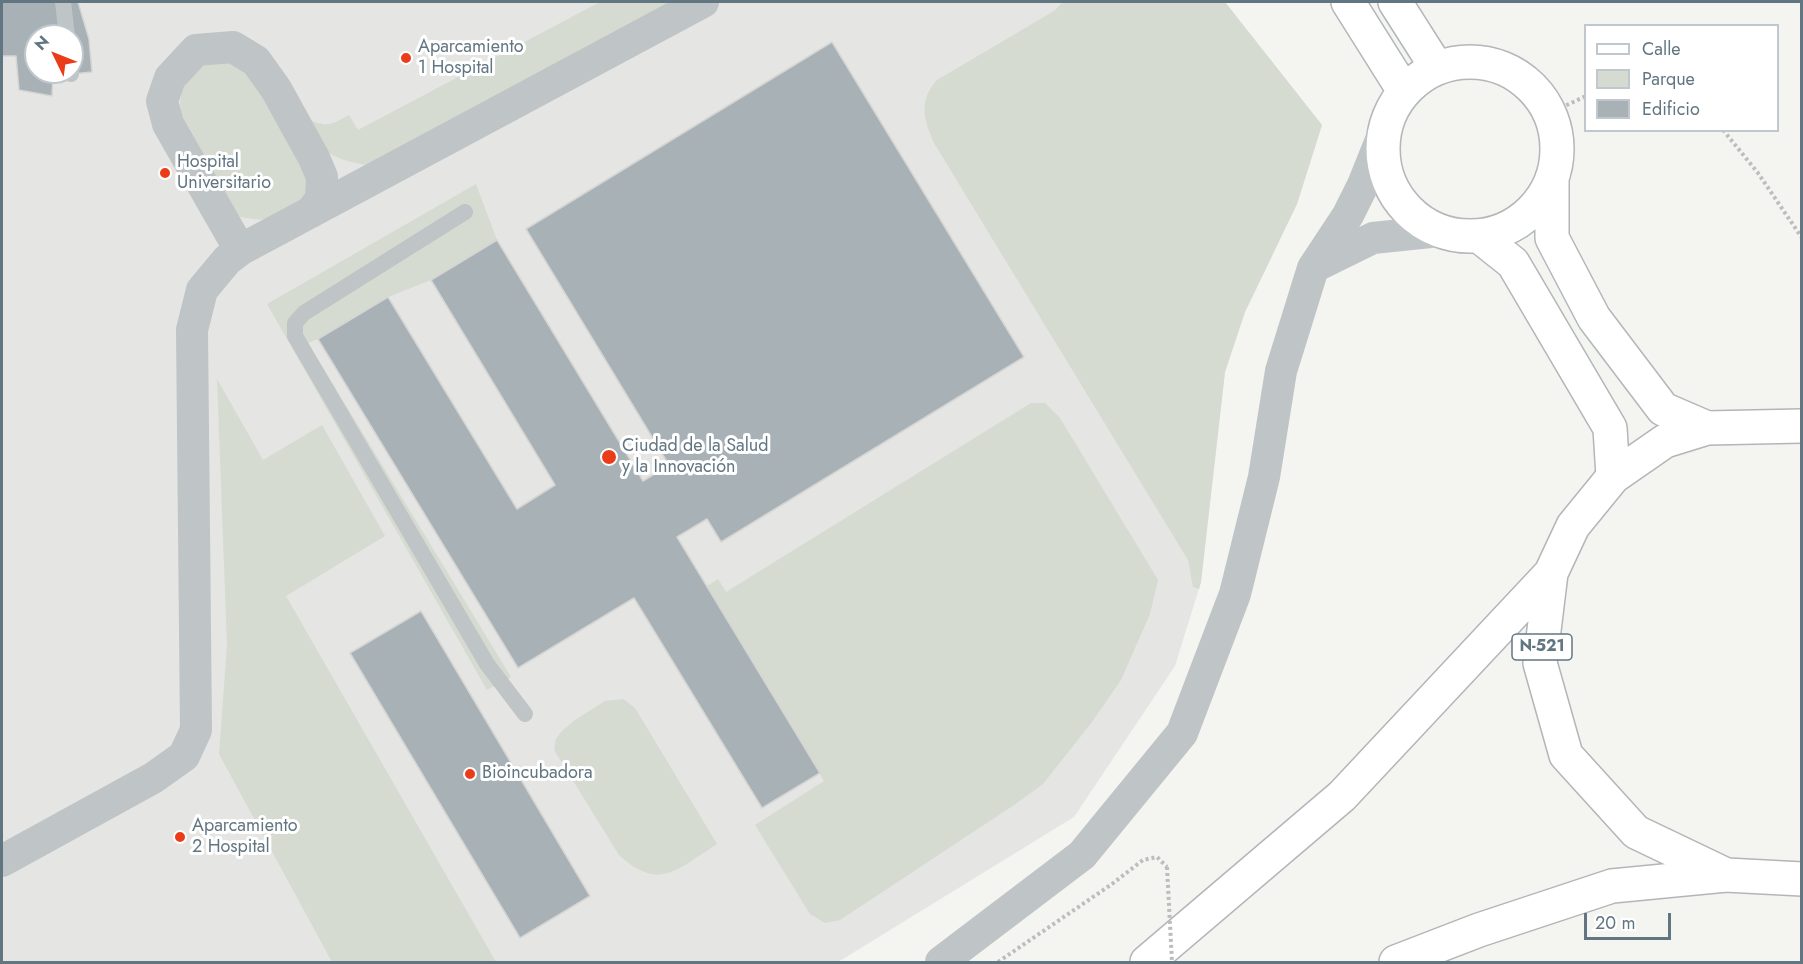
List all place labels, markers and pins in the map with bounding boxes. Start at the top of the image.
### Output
place label: Aparcamiento 1 Hospital [418,37,524,80]
marker: Aparcamiento 1 Hospital [399,51,413,65]
place label: Hospital Universitario [177,152,271,195]
marker: Hospital Universitario [158,166,172,180]
place label: Ciudad de la Salud y la Innovación [622,436,769,478]
marker: Ciudad de la Salud y la Innovación [600,448,618,466]
place label: Bioincubadora [482,763,593,785]
marker: Bioincubadora [463,767,477,781]
place label: Aparcamiento 2 Hospital [192,816,298,858]
marker: Aparcamiento 2 Hospital [173,830,187,844]

